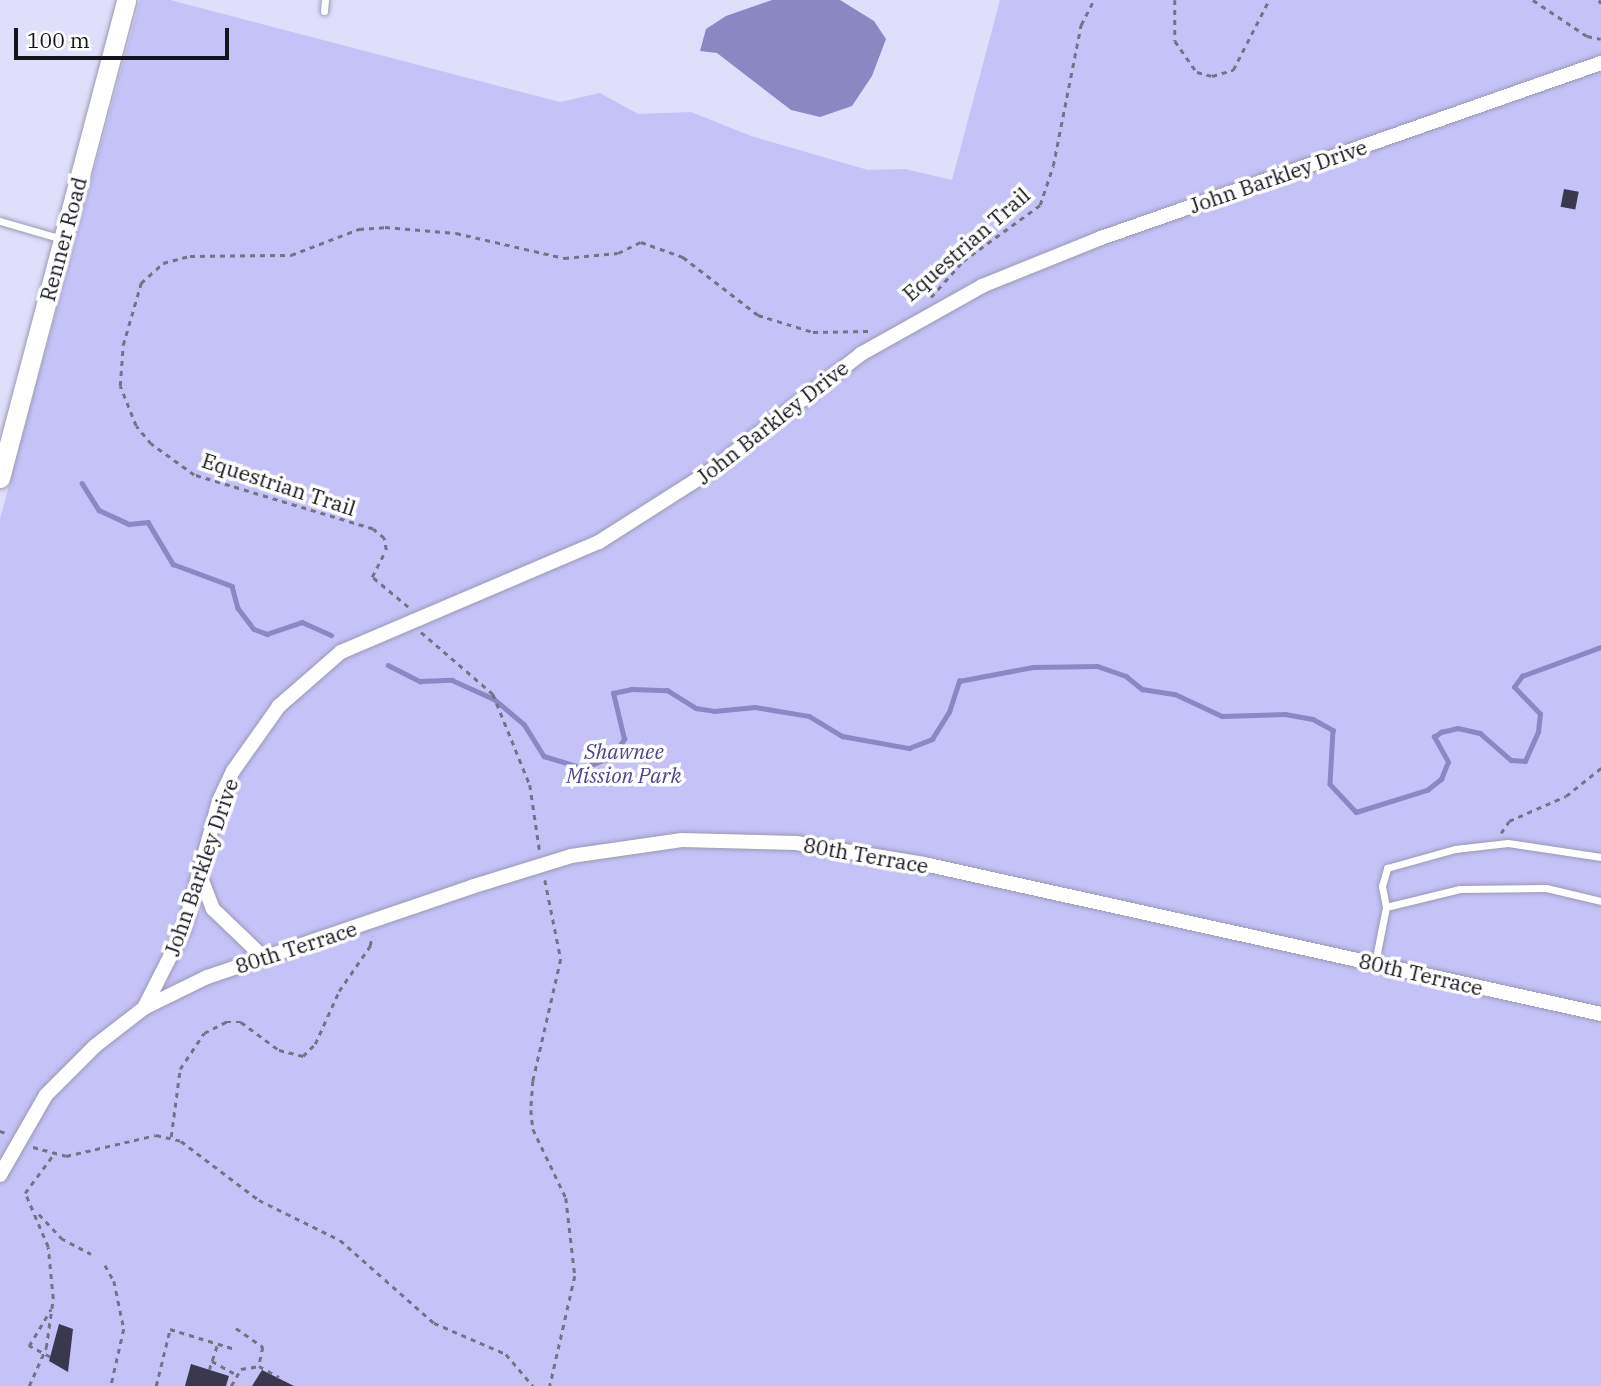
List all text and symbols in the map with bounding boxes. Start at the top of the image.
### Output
scale bar [18,14,233,58]
text: 100 m [27,26,90,54]
street label: John Barkley Drive [1186,134,1370,218]
street label: Renner Road [34,174,92,304]
street label: Equestrian Trail [897,182,1035,306]
street label: John Barkley Drive [691,355,853,489]
street label: Equestrian Trail [199,447,359,521]
park label: Shawnee Mission Park [566,738,682,788]
street label: John Barkley Drive [159,775,243,959]
street label: 80th Terrace [802,832,930,878]
street label: 80th Terrace [232,915,360,979]
street label: 80th Terrace [1357,947,1485,1001]

